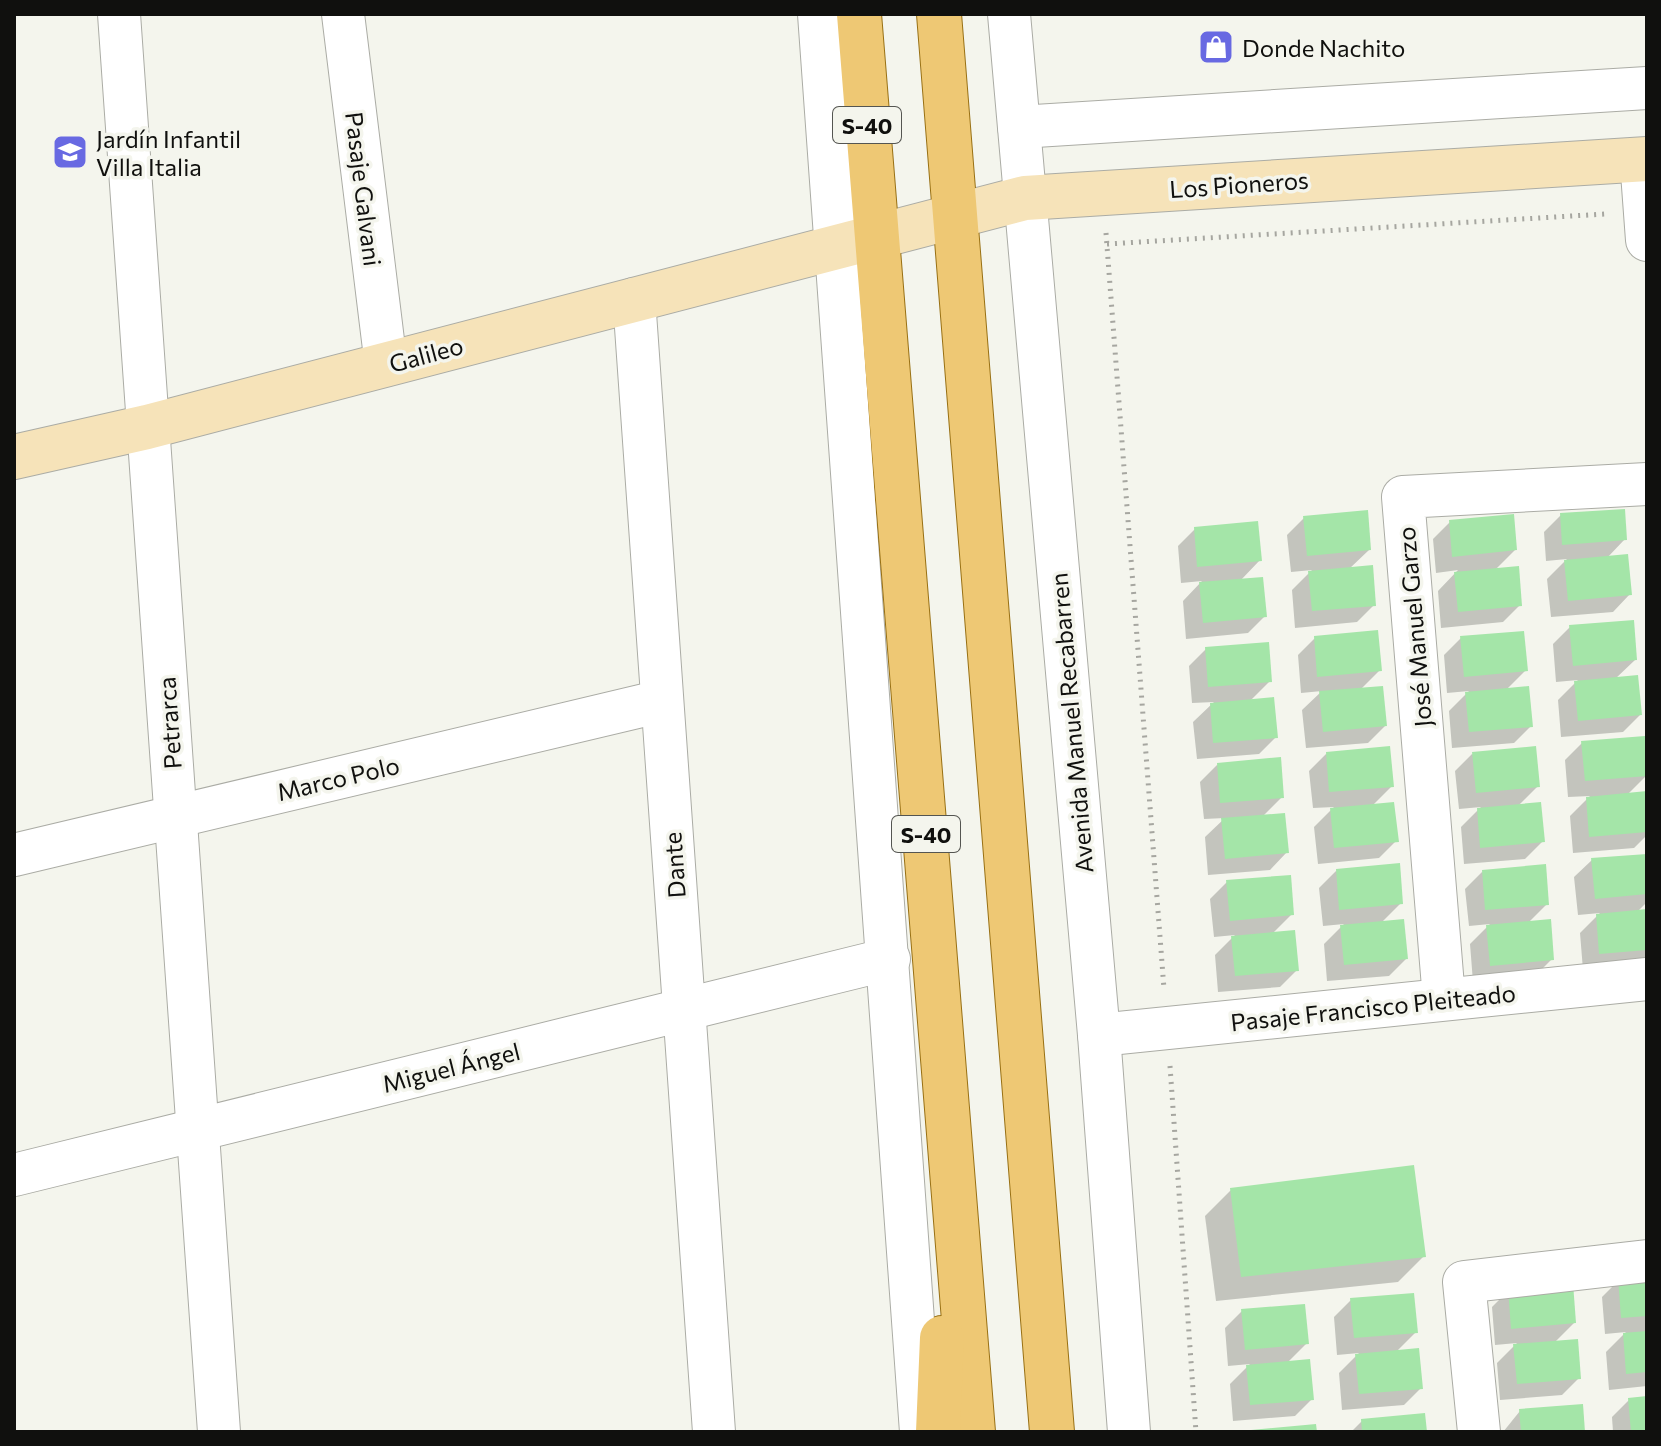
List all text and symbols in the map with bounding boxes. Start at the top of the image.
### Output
shop icon: Donde Nachito [1197,28,1235,66]
place label: Donde Nachito [1242,33,1405,62]
road number: S-40 [833,107,901,143]
street label: Pasaje Galvani [340,110,388,268]
place label: Jardín Infantil Villa Italia [96,124,241,181]
school or university icon: Jardín Infantil Villa Italia [51,133,89,171]
street label: Los Pioneros [1168,165,1310,203]
street label: Galileo [386,330,466,378]
street label: José Manuel Garzo [1391,526,1437,728]
street label: Avenida Manuel Recabarren [1043,572,1099,874]
street label: Petrarca [151,676,187,770]
street label: Marco Polo [274,750,402,806]
road number: S-40 [892,816,960,852]
street label: Dante [657,831,691,899]
street label: Pasaje Francisco Pleiteado [1229,978,1517,1036]
street label: Miguel Ángel [379,1036,523,1098]

